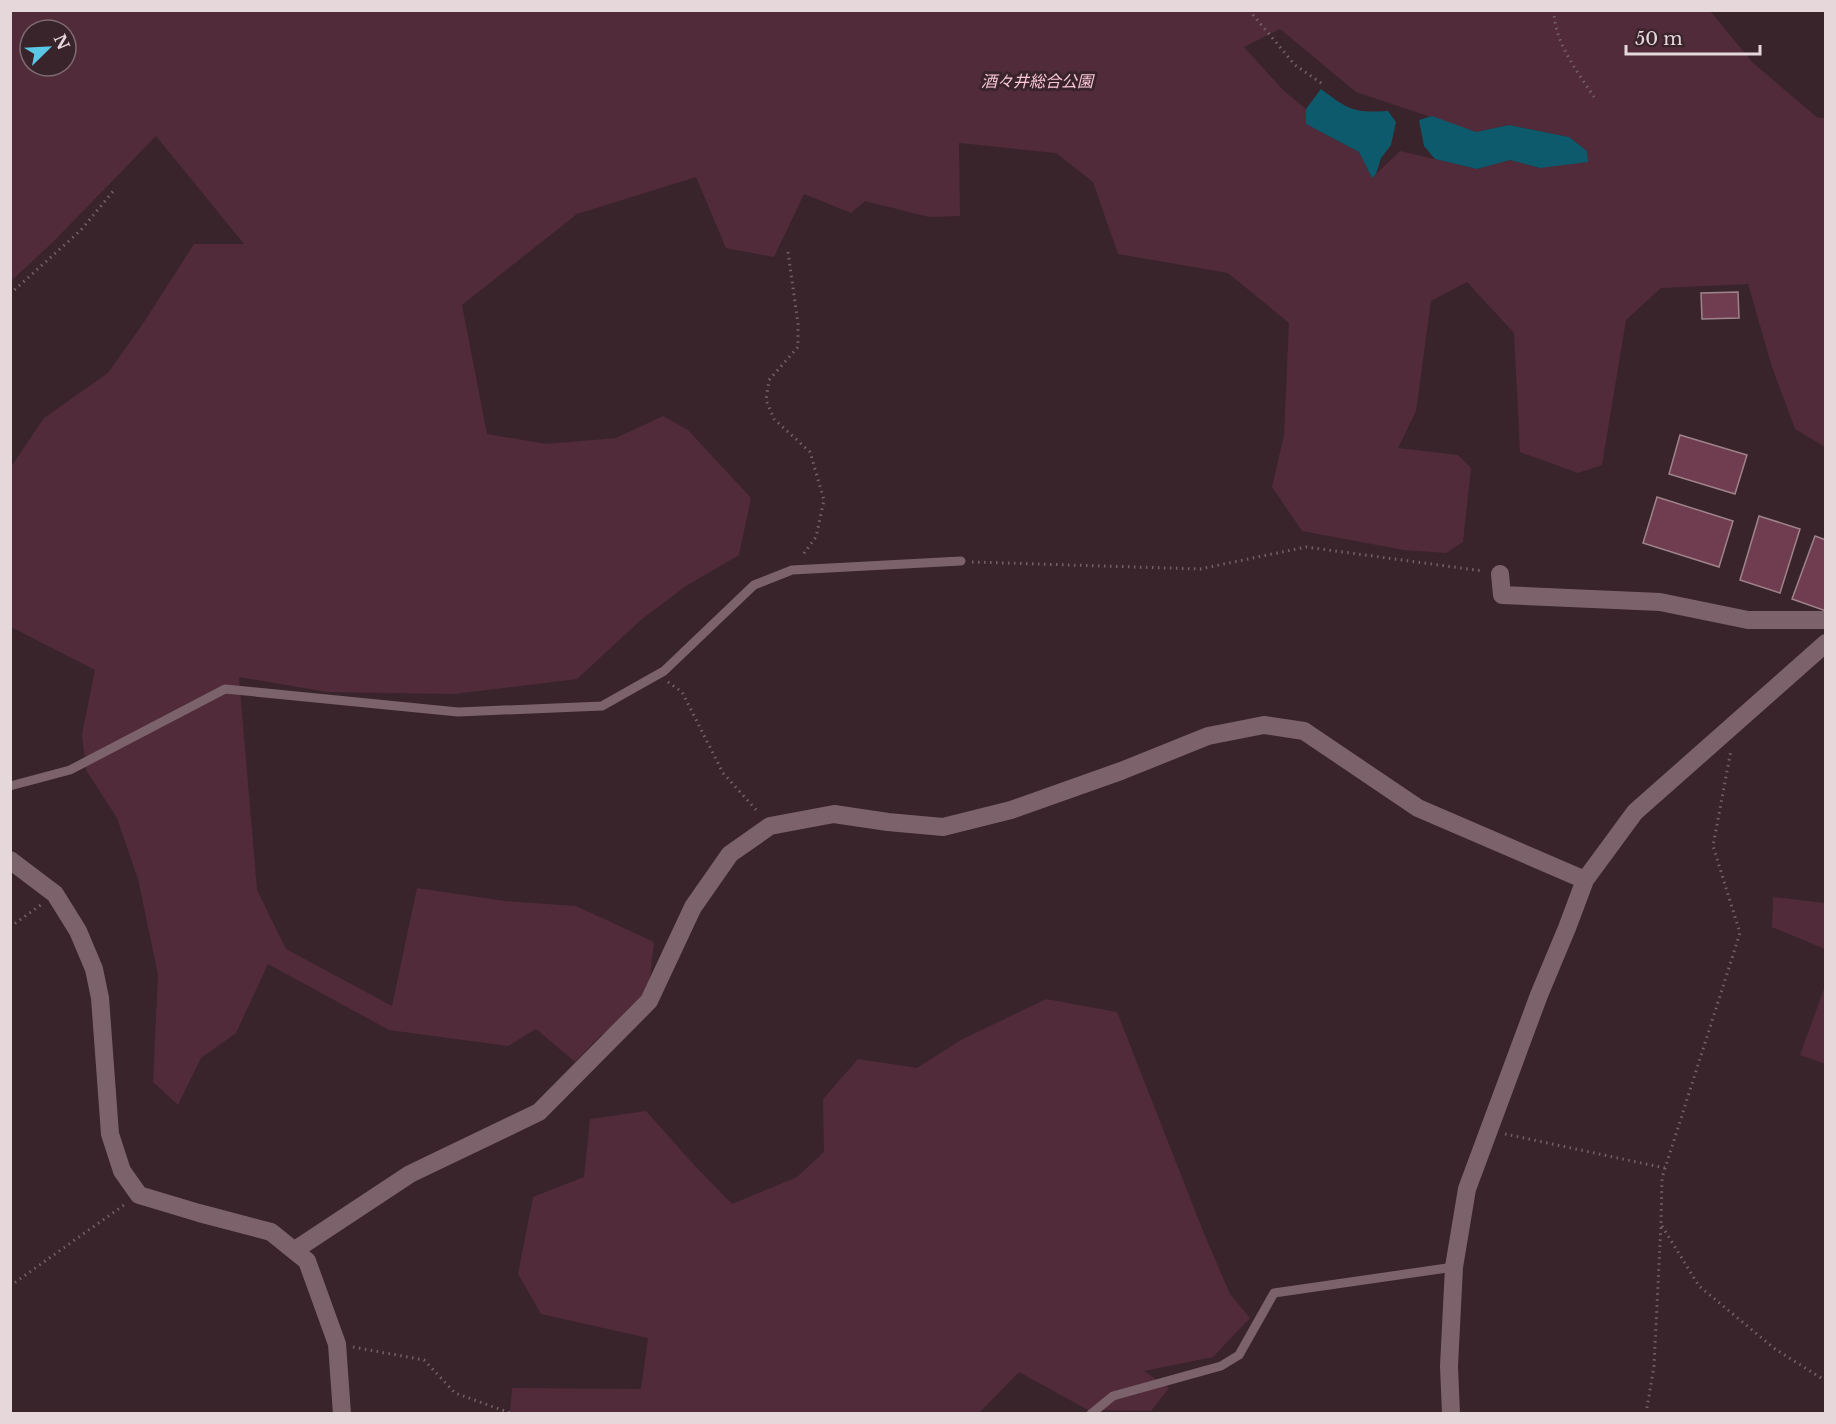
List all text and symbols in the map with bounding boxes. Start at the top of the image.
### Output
north arrow [18,18,78,78]
scale bar [1626,18,1760,56]
text: 50 m [1635,28,1683,50]
text: N [50,31,74,53]
park label: 酒々井総合公園 [981,71,1095,91]

